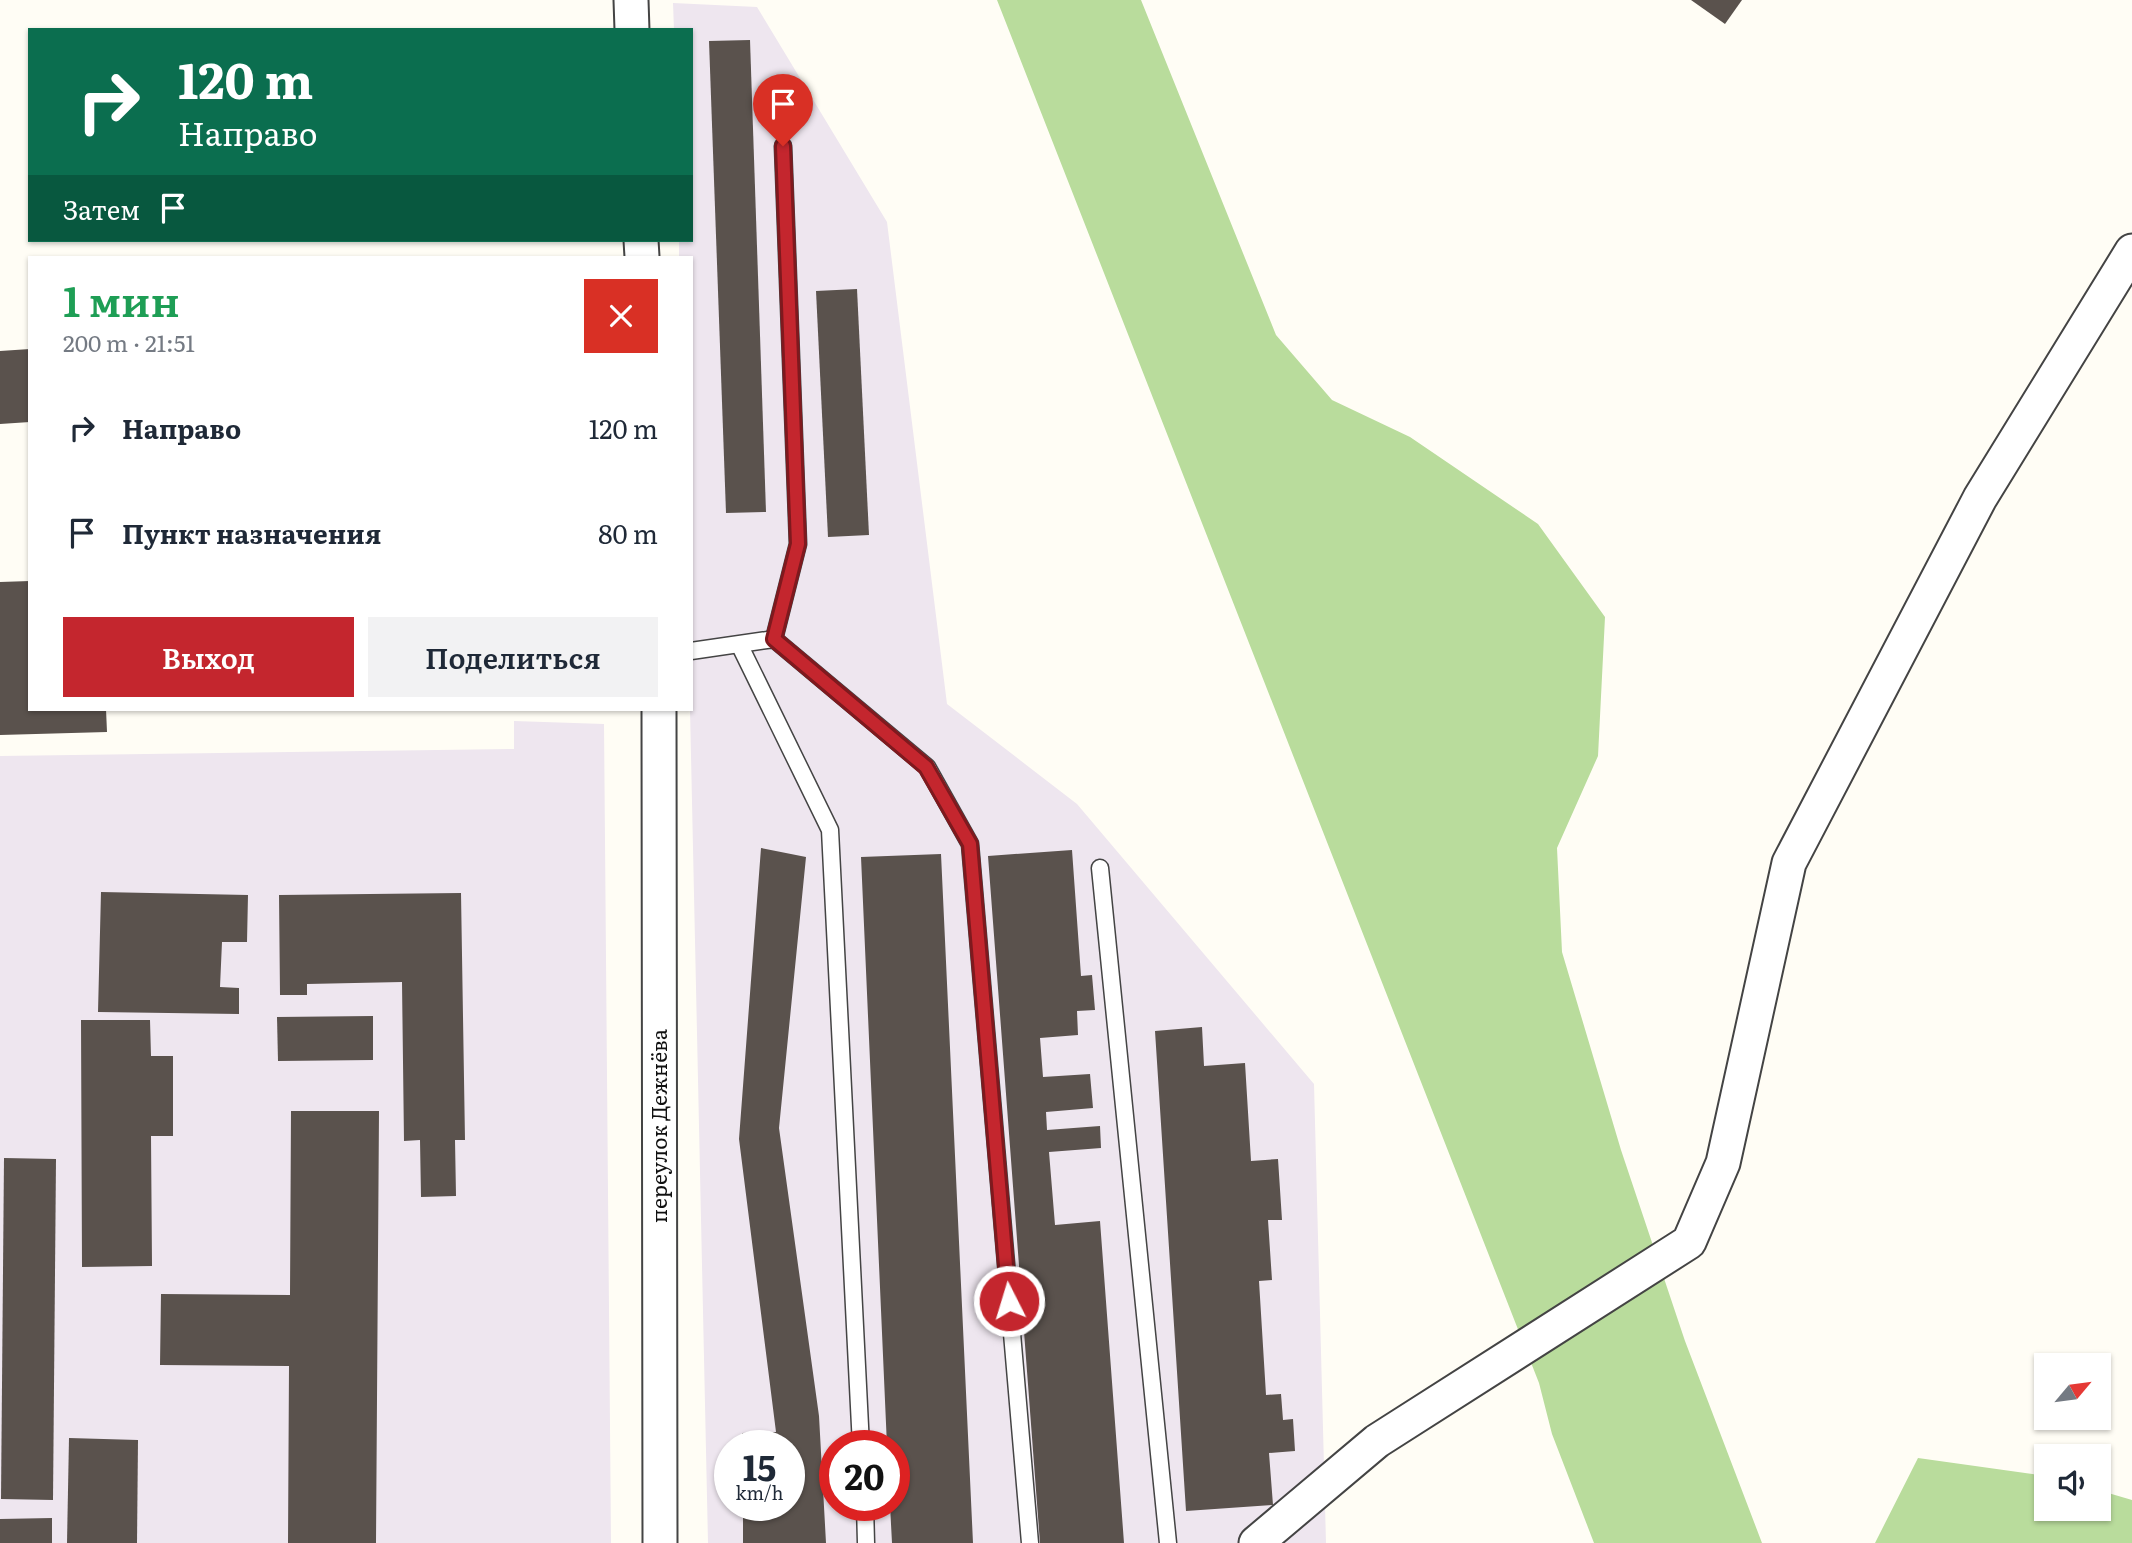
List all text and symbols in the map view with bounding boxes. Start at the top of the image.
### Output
text: 120 m [178,41,313,114]
icon: right [63,56,154,147]
pin [753,74,813,146]
icon: arrive [764,85,802,123]
text: Направо [178,108,318,156]
text: Затем [63,189,140,228]
icon: arrive [154,189,192,227]
text: 1 мин [63,268,180,330]
button: close [584,279,658,353]
text: 200 m · 21:51 [63,325,195,359]
text: Направо [122,408,241,447]
text: 120 m [589,408,658,447]
icon: right [63,409,101,447]
text: Пункт назначения [122,513,381,552]
text: 80 m [598,513,658,552]
icon: arrive [63,514,101,552]
button: Выход [63,617,354,697]
button: Поделиться [368,617,658,697]
street label: переулок Дежнёва [642,1028,673,1223]
position arrow [972,1264,1046,1338]
north arrow [2034,1353,2110,1430]
map controls [2034,1353,2111,1521]
speed limit sign: 20 [819,1430,910,1521]
text: 15 [743,1440,776,1492]
button: sound [2034,1444,2111,1521]
text: km/h [736,1479,783,1506]

